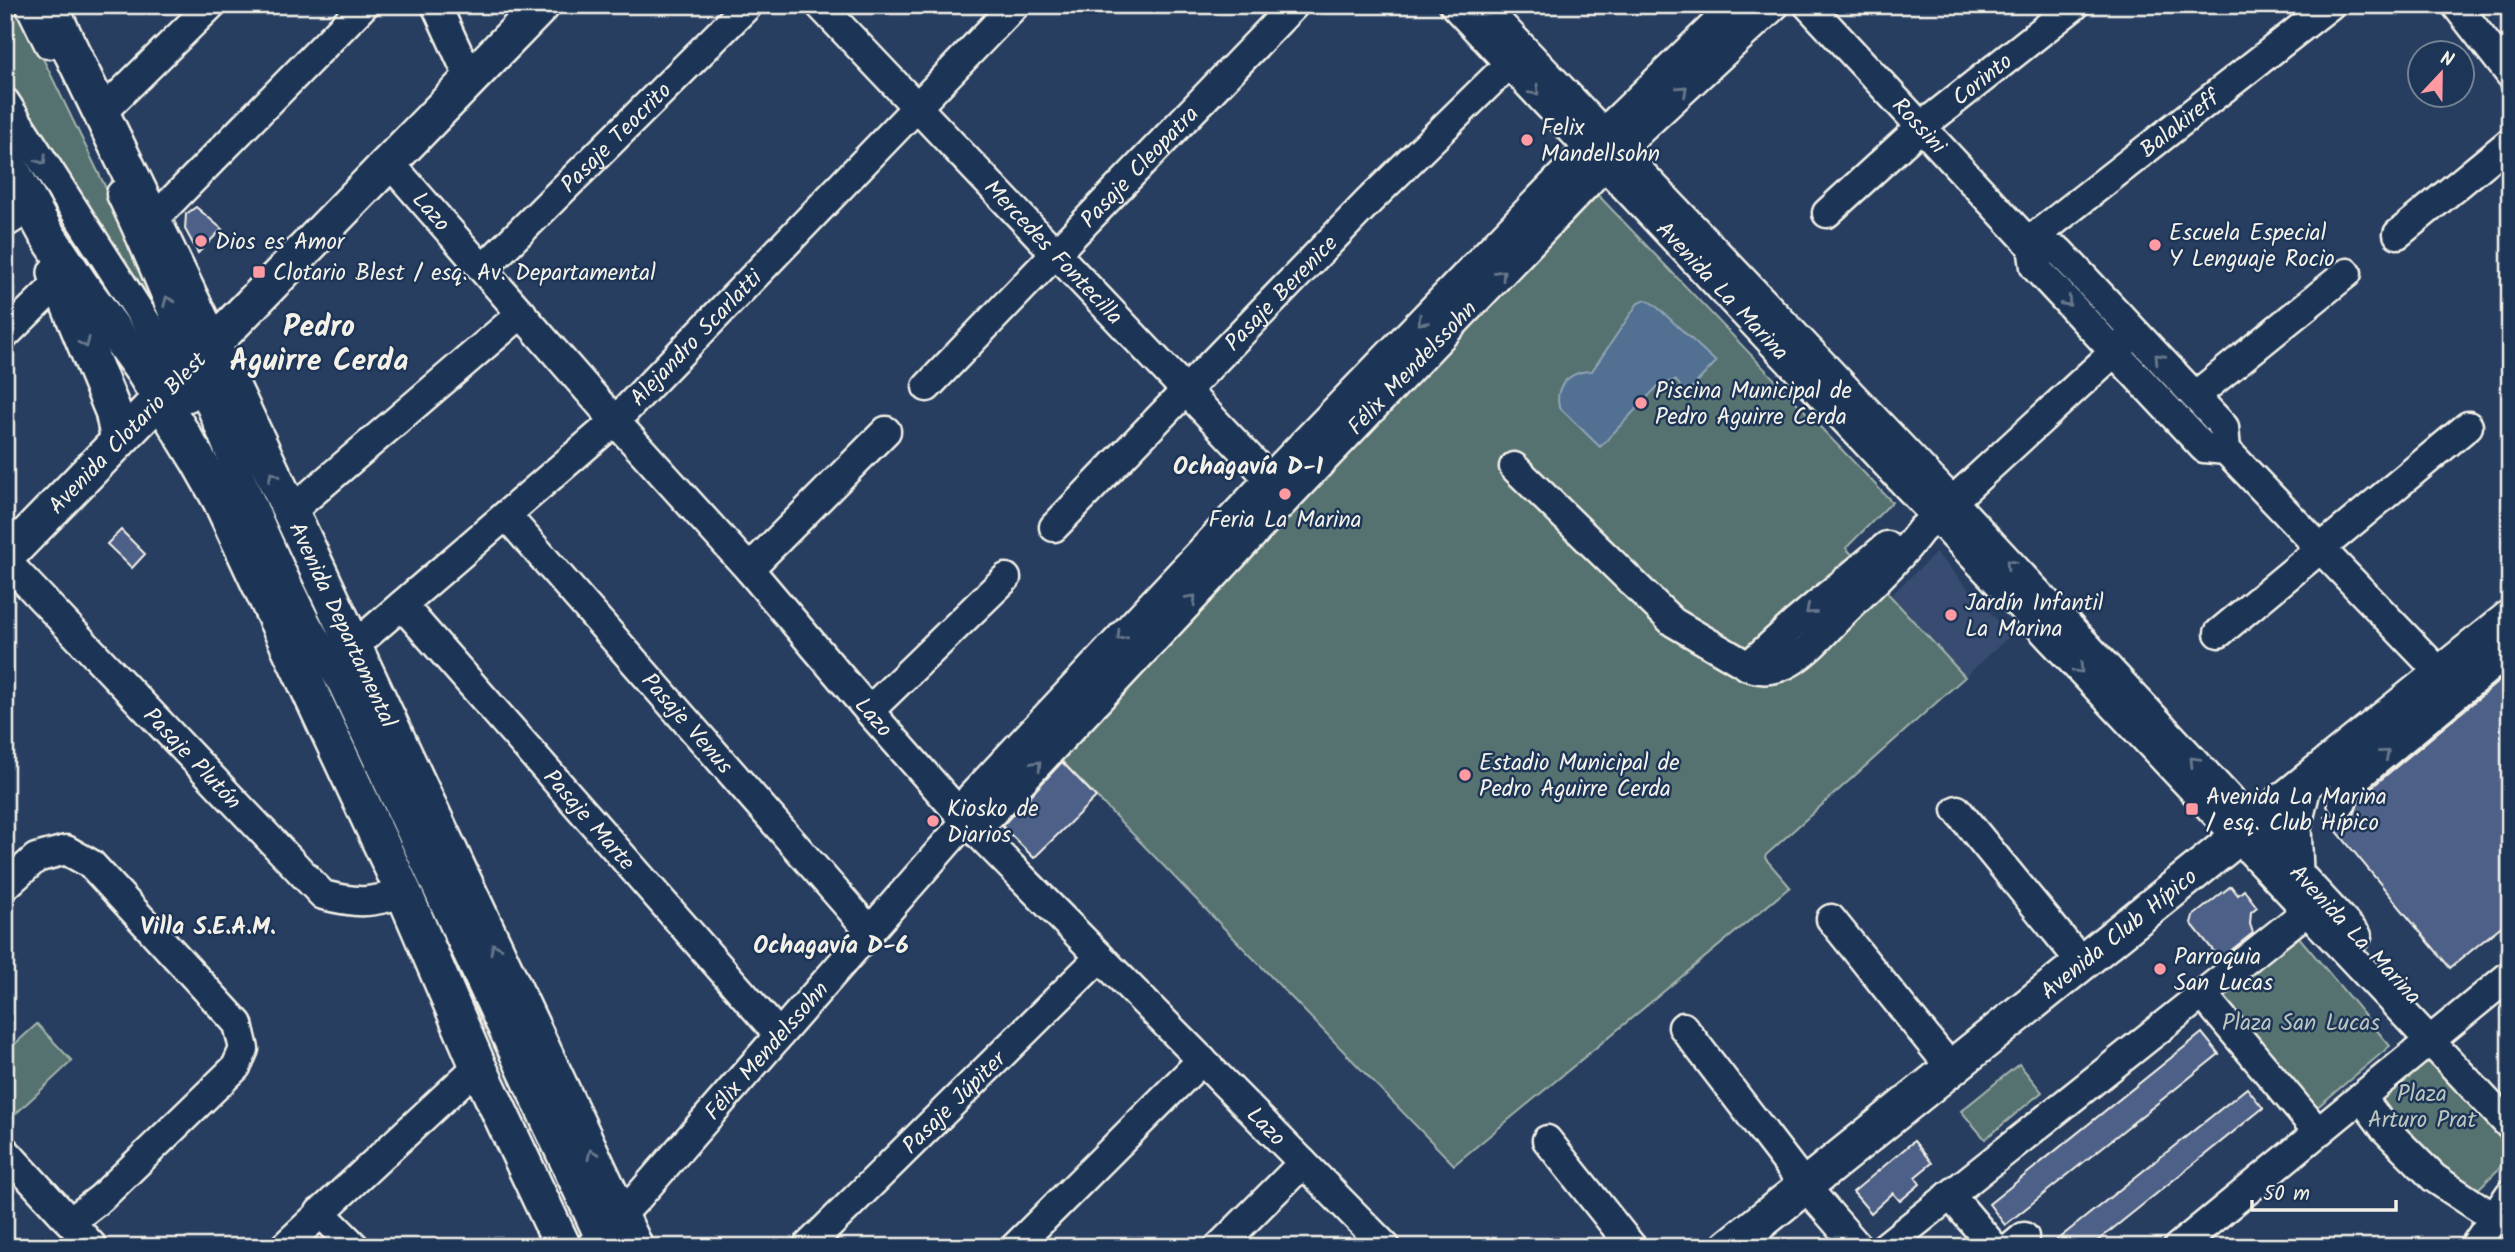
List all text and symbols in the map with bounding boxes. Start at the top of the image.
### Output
north arrow [2406,38,2476,108]
text: N [2435,44,2458,76]
street label: Corinto [1945,45,2021,116]
street label: Pasaje Teocrito [553,74,681,202]
street label: Balakireff [2132,81,2230,168]
one-way arrow [1526,82,1539,95]
one-way arrow [1675,86,1688,99]
street label: Rossini [1882,90,1955,164]
street label: Pasaje Cleopatra [1072,98,1208,237]
place label: Felix Mandellsohn [1541,111,1660,173]
marker: Felix Mandellsohn [1519,132,1535,148]
one-way arrow [34,152,47,165]
street label: Mercedes Fontecilla [974,172,1131,334]
street label: Lazo [402,184,458,241]
street label: Avenida La Marina [1646,213,1797,370]
place label: Escuela Especial Y Lenguaje Rocio [2169,216,2335,278]
place label: Dios es Amor [215,225,346,261]
street label: Pasaje Berenice [1217,227,1347,361]
marker: Dios es Amor [193,233,209,249]
marker: Escuela Especial Y Lenguaje Rocio [2147,237,2163,253]
place label: Clotario Blest / esq. Av. Departamental [273,256,656,292]
street label: Alejandro Scarlatti [622,261,773,416]
marker: Clotario Blest / esq. Av. Departamental [251,264,267,280]
one-way arrow [1493,270,1506,283]
street label: Félix Mendelssohn [1340,293,1487,444]
one-way arrow [2058,294,2071,307]
one-way arrow [162,295,176,308]
district label: Pedro Aguirre Cerda [229,304,409,386]
one-way arrow [1417,313,1430,326]
one-way arrow [76,336,90,348]
street label: Avenida Clotario Blest [41,343,217,524]
one-way arrow [2155,353,2167,366]
place label: Piscina Municipal de Pedro Aguirre Cerda [1655,374,1852,436]
marker: Piscina Municipal de Pedro Aguirre Cerda [1633,395,1649,411]
district label: Ochagavía D-1 [1173,448,1324,487]
one-way arrow [267,471,281,483]
marker: Feria La Marina [1277,486,1293,502]
place label: Feria La Marina [1208,503,1362,539]
street label: Avenida Departamental [278,516,406,735]
one-way arrow [2006,559,2018,572]
place label: Jardín Infantil La Marina [1965,586,2104,648]
one-way arrow [1184,594,1197,607]
one-way arrow [1806,602,1818,615]
marker: Jardín Infantil La Marina [1943,607,1959,623]
one-way arrow [1117,628,1130,641]
one-way arrow [2071,661,2084,674]
street label: Pasaje Venus [631,665,741,783]
street label: Lazo [845,690,901,746]
street label: Pasaje Plutón [134,700,249,819]
place label: Estadio Municipal de Pedro Aguirre Cerda [1479,746,1680,808]
one-way arrow [2377,750,2390,762]
one-way arrow [2189,756,2202,769]
one-way arrow [1028,760,1041,773]
street label: Pasaje Marte [534,762,643,880]
marker: Estadio Municipal de Pedro Aguirre Cerda [1457,767,1473,783]
place label: Avenida La Marina / esq. Club Hípico [2206,780,2387,842]
place label: Kiosko de Diarios [947,792,1039,854]
marker: Avenida La Marina / esq. Club Hípico [2184,801,2200,817]
marker: Kiosko de Diarios [925,813,941,829]
street label: Avenida La Marina [2280,857,2429,1014]
street label: Avenida Club Hípico [2033,860,2206,1010]
district label: Villa S.E.A.M. [140,908,276,947]
district label: Ochagavía D-6 [753,927,909,966]
place label: Parroquia San Lucas [2174,940,2273,1002]
one-way arrow [489,943,503,955]
marker: Parroquia San Lucas [2152,961,2168,977]
street label: Félix Mendelssohn [696,974,839,1129]
park label: Plaza San Lucas [2222,1006,2380,1042]
street label: Pasaje Júpiter [894,1042,1016,1164]
park label: Plaza Arturo Prat [2368,1077,2477,1139]
street label: Lazo [1237,1099,1293,1155]
one-way arrow [586,1149,600,1161]
scale bar [2252,1168,2396,1212]
text: 50 m [2263,1178,2310,1211]

